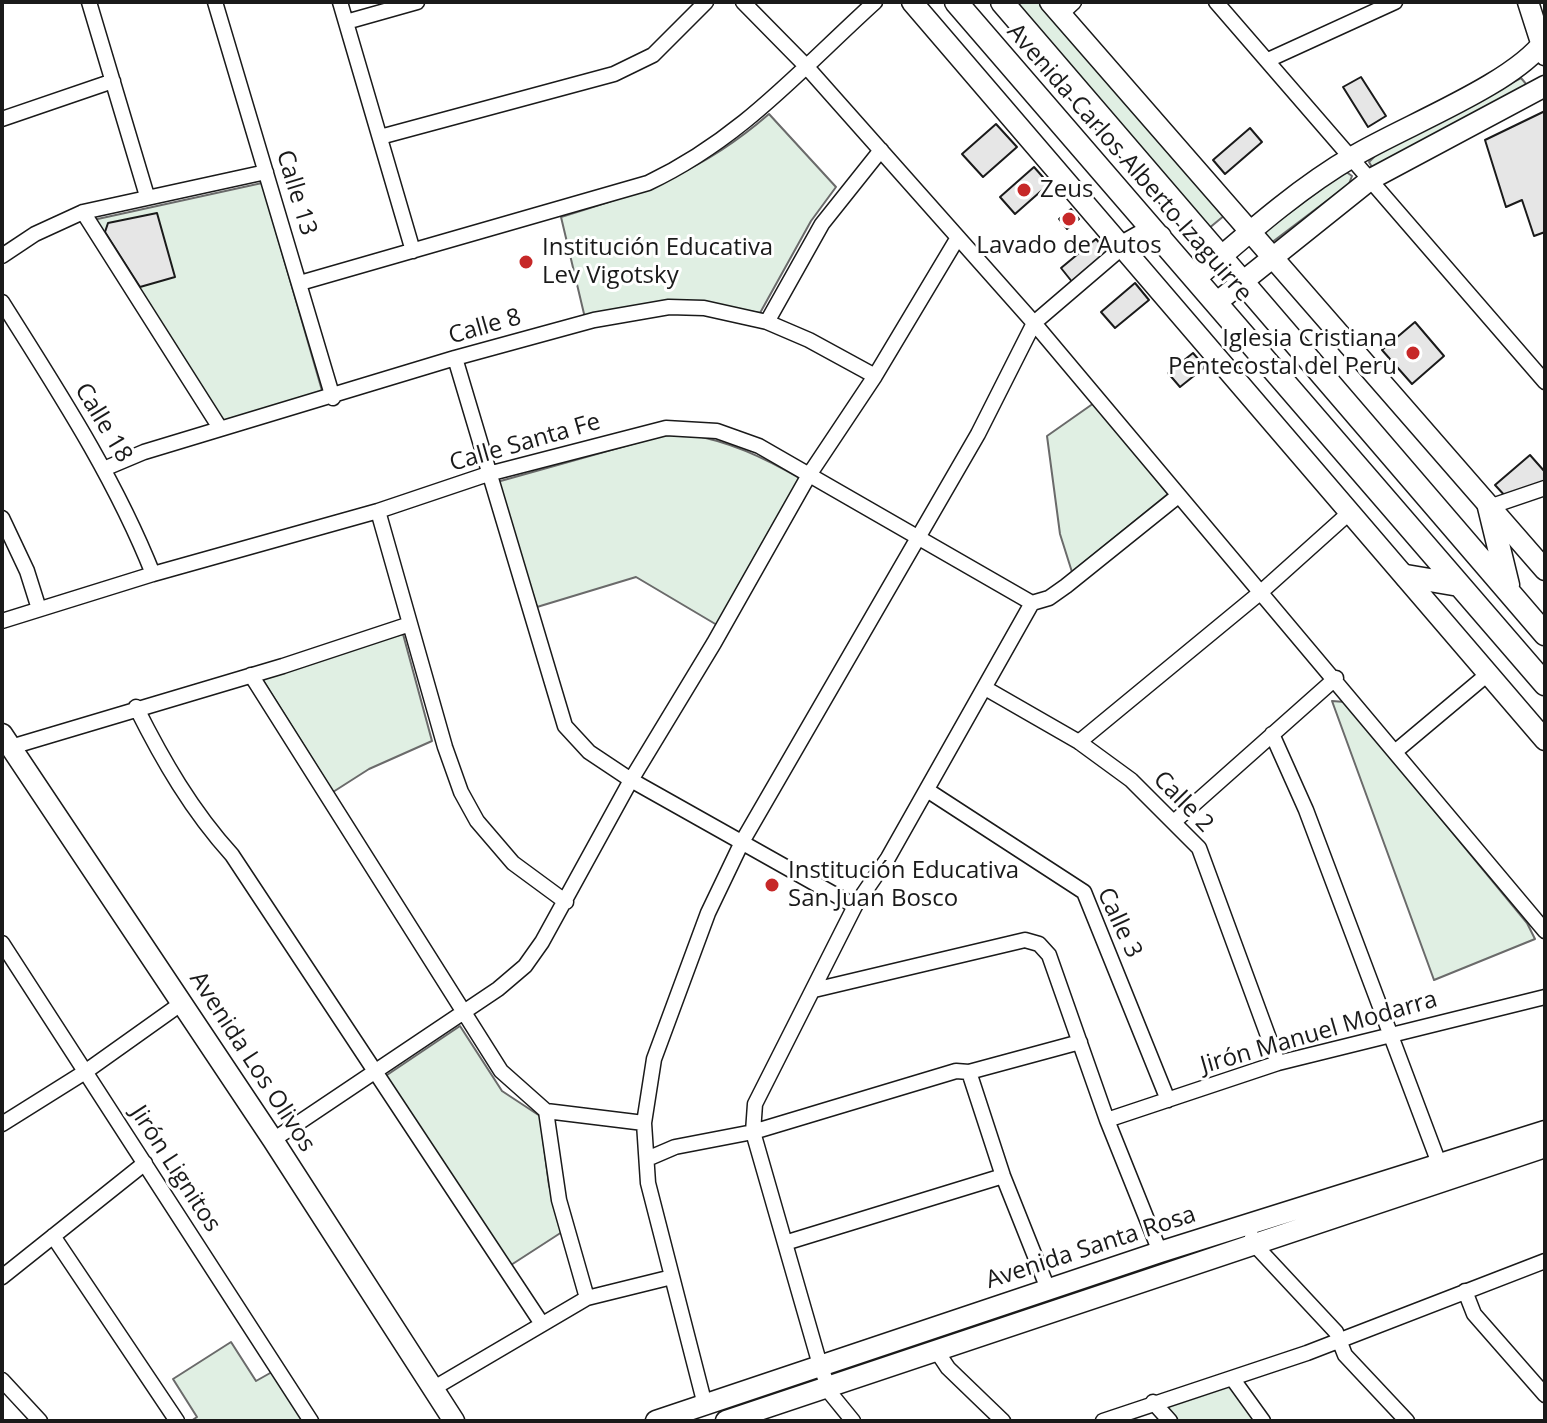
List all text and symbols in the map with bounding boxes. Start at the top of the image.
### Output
street label: Avenida Carlos Alberto Izaguirre [1000,18,1258,308]
street label: Calle 13 [269,147,323,239]
place label: Zeus [1040,176,1093,204]
marker: Zeus [1015,181,1033,199]
marker: Lavado de Autos [1060,210,1078,228]
place label: Lavado de Autos [976,232,1162,260]
place label: Institución Educativa Lev Vigotsky [542,234,773,290]
marker: Institución Educativa Lev Vigotsky [517,253,535,271]
street label: Calle 8 [445,303,525,351]
place label: Iglesia Cristiana Pentecostal del Peru [1168,325,1397,381]
marker: Iglesia Cristiana Pentecostal del Peru [1404,344,1422,362]
street label: Calle 18 [68,378,138,468]
street label: Calle Santa Fe [446,408,604,478]
street label: Calle 2 [1147,765,1219,839]
place label: Institución Educativa San Juan Bosco [788,857,1019,913]
marker: Institución Educativa San Juan Bosco [763,876,781,894]
street label: Calle 3 [1090,883,1148,963]
street label: Avenida Los Olivos [183,967,321,1157]
street label: Jirón Manuel Modarra [1197,985,1441,1081]
street label: Jirón Lignitos [124,1101,226,1237]
street label: Avenida Santa Rosa [982,1200,1200,1296]

